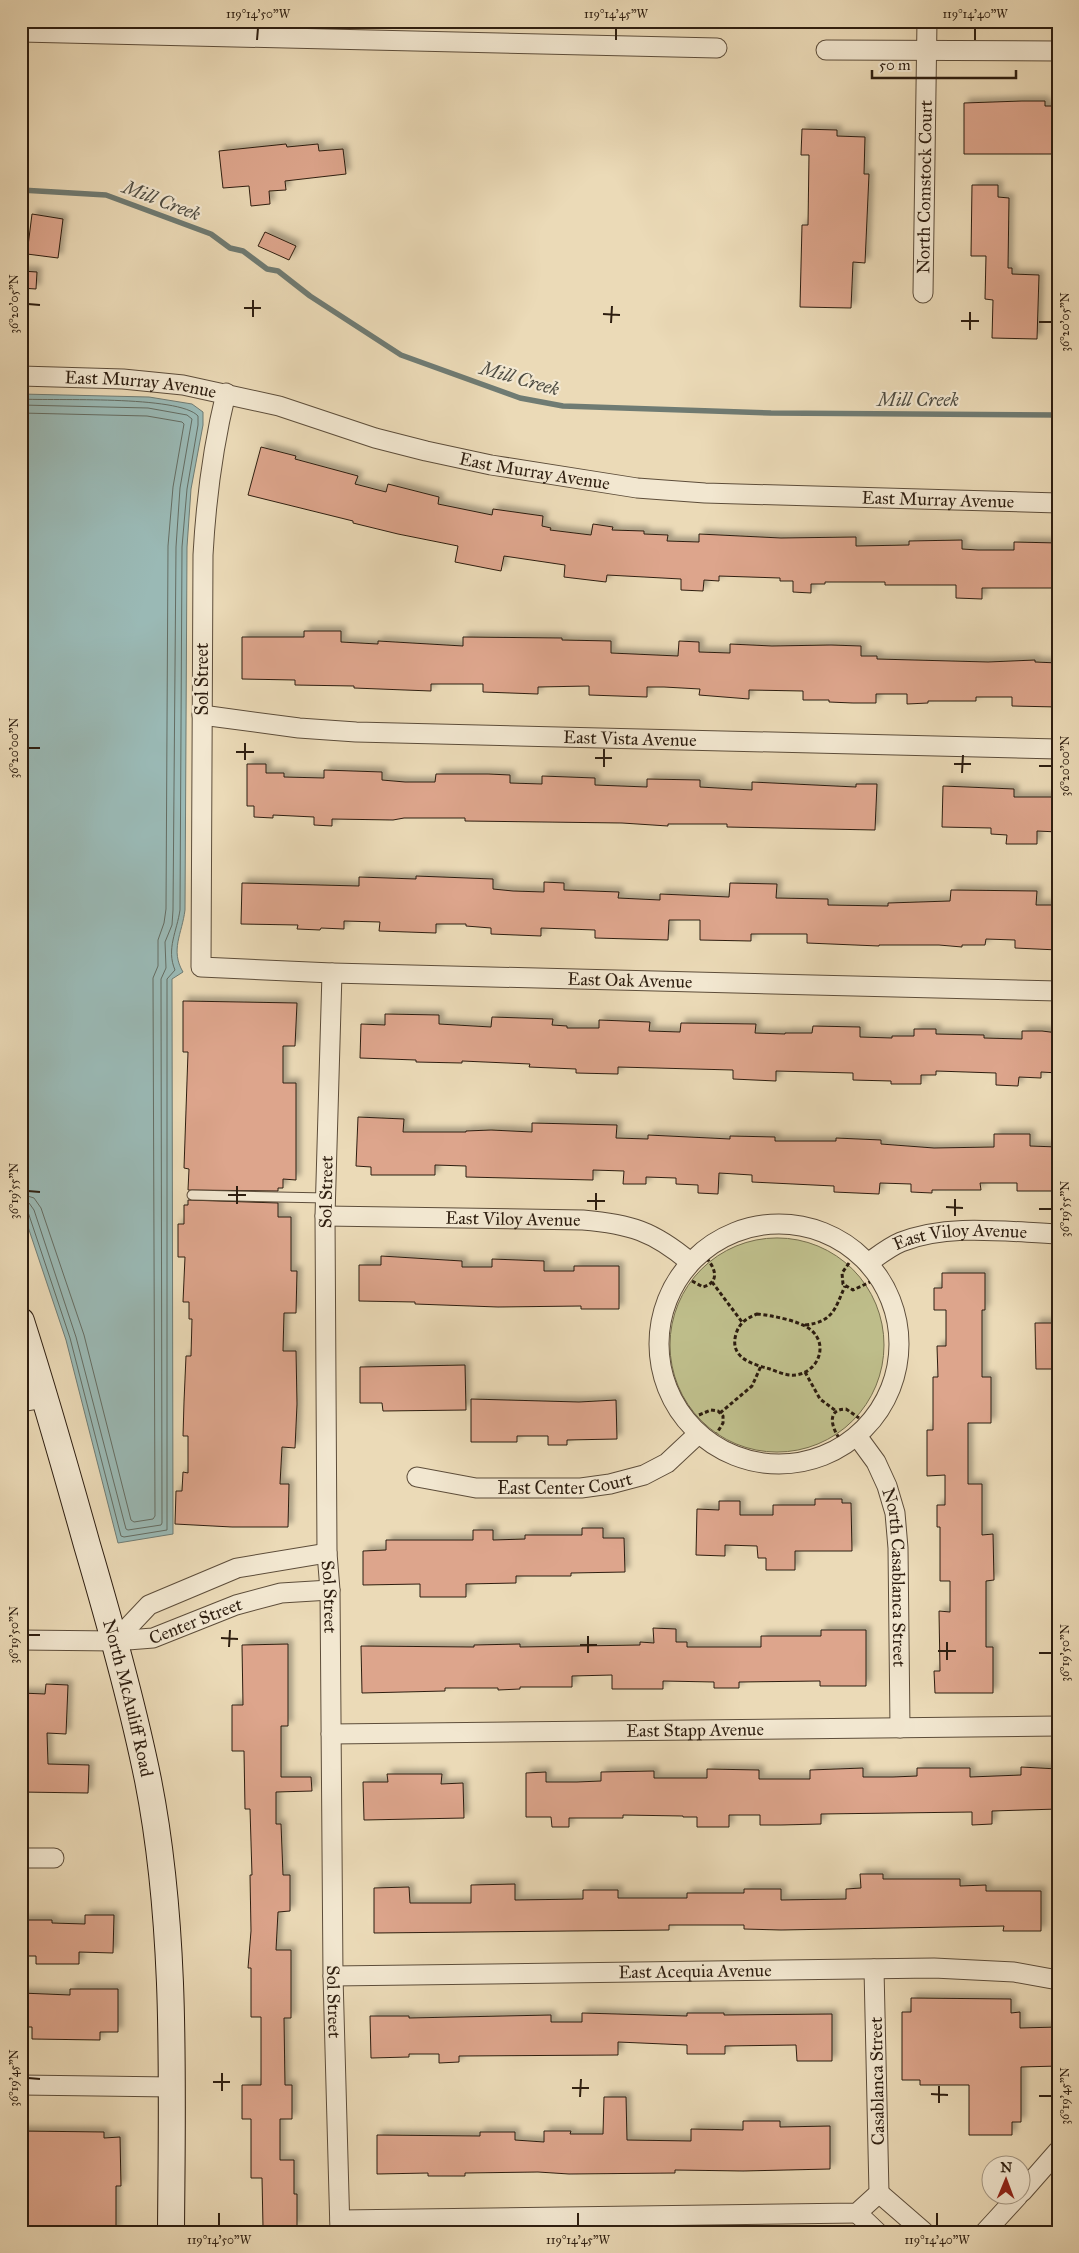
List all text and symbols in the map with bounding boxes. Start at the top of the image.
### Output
text: 119°14'50"W [226,7,291,21]
text: 119°14'45"W [584,7,649,21]
text: 119°14'40"W [942,7,1008,21]
scale bar [872,48,1015,80]
text: 50 m [879,56,911,74]
street label: North Comstock Court [912,99,937,274]
water label: Mill Creek [118,174,204,226]
text: 36°20'05"N [7,274,21,334]
text: 36°20'05"N [1058,292,1072,352]
water label: Mill Creek [476,356,563,401]
street label: East Murray Avenue [64,366,219,403]
water label: Mill Creek [875,388,959,411]
street label: East Murray Avenue [457,447,612,495]
street label: East Murray Avenue [861,486,1015,513]
street label: Sol Street [191,642,213,715]
text: 36°20'00"N [7,718,21,778]
street label: East Vista Avenue [563,726,697,751]
text: 36°20'00"N [1058,736,1072,796]
street label: East Oak Avenue [567,968,693,993]
street label: Sol Street [314,1155,338,1229]
text: 36°19'55"N [7,1163,21,1219]
text: 36°19'55"N [1058,1181,1072,1237]
street label: East Viloy Avenue [445,1207,581,1231]
street label: East Viloy Avenue [889,1219,1028,1255]
street label: East Center Court [497,1467,635,1499]
street label: North Casablanca Street [877,1485,910,1668]
street label: Sol Street [317,1559,341,1634]
street label: Center Street [146,1593,245,1650]
text: 36°19'50"N [7,1606,21,1664]
street label: North McAuliff Road [98,1617,158,1779]
text: 36°19'50"N [1058,1624,1072,1682]
street label: East Stapp Avenue [626,1718,764,1742]
street label: East Acequia Avenue [618,1959,772,1983]
street label: Sol Street [322,1965,346,2039]
street label: Casablanca Street [865,2016,889,2146]
text: 36°19'45"N [7,2049,21,2107]
text: 36°19'45"N [1058,2067,1072,2125]
north arrow [982,2156,1032,2206]
text: N [1000,2159,1012,2176]
text: 119°14'50"W [187,2233,252,2247]
text: 119°14'45"W [546,2233,611,2247]
text: 119°14'40"W [904,2233,970,2247]

